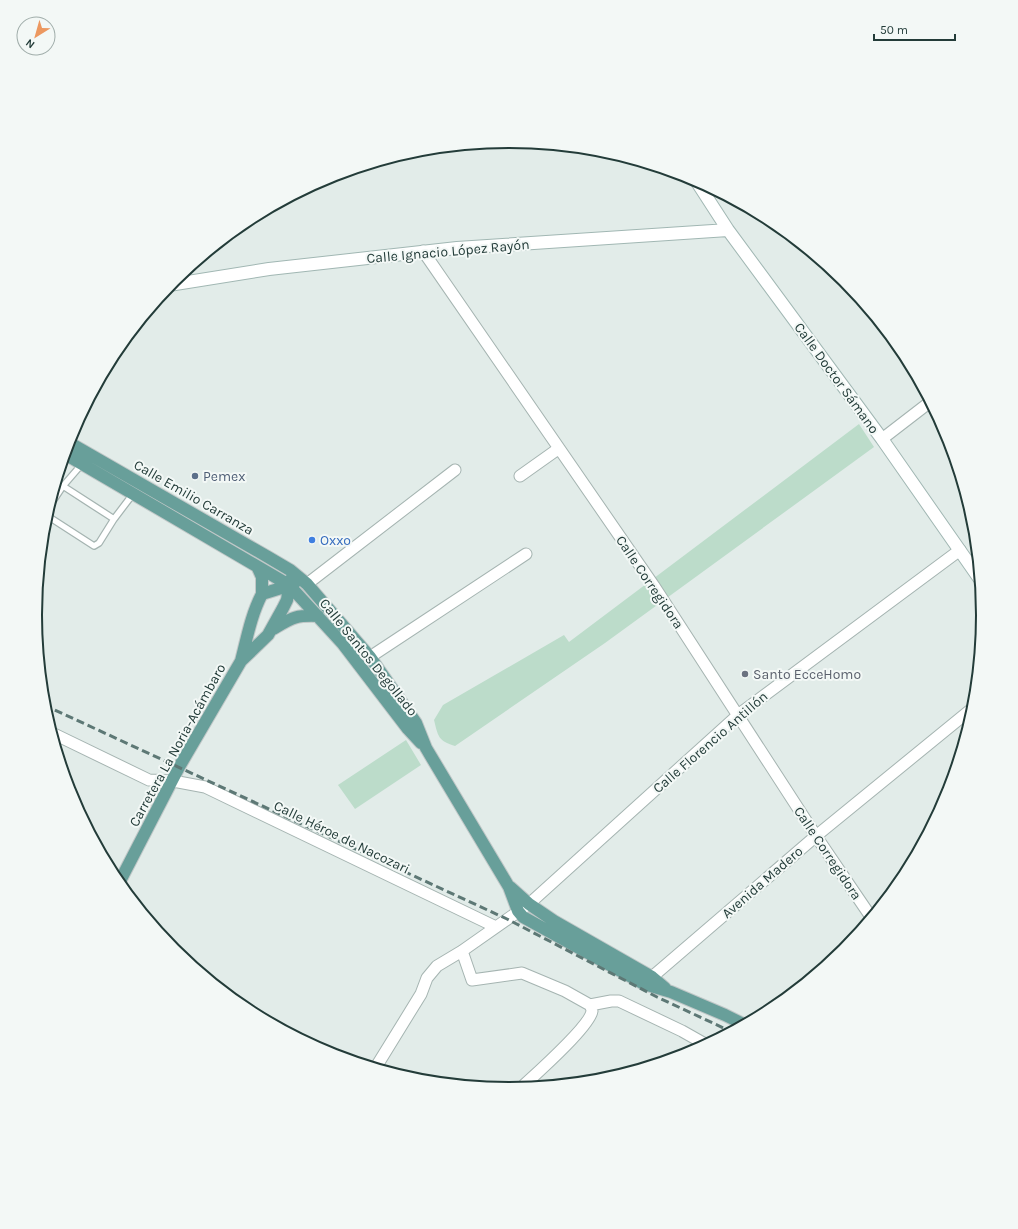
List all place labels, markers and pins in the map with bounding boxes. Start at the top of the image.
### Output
place label: Pemex [203,468,245,485]
marker: Pemex [190,471,200,481]
place label: Oxxo [320,532,351,549]
marker: Oxxo [307,535,317,545]
place label: Santo EcceHomo [753,666,861,683]
marker: Santo EcceHomo [740,669,750,679]

